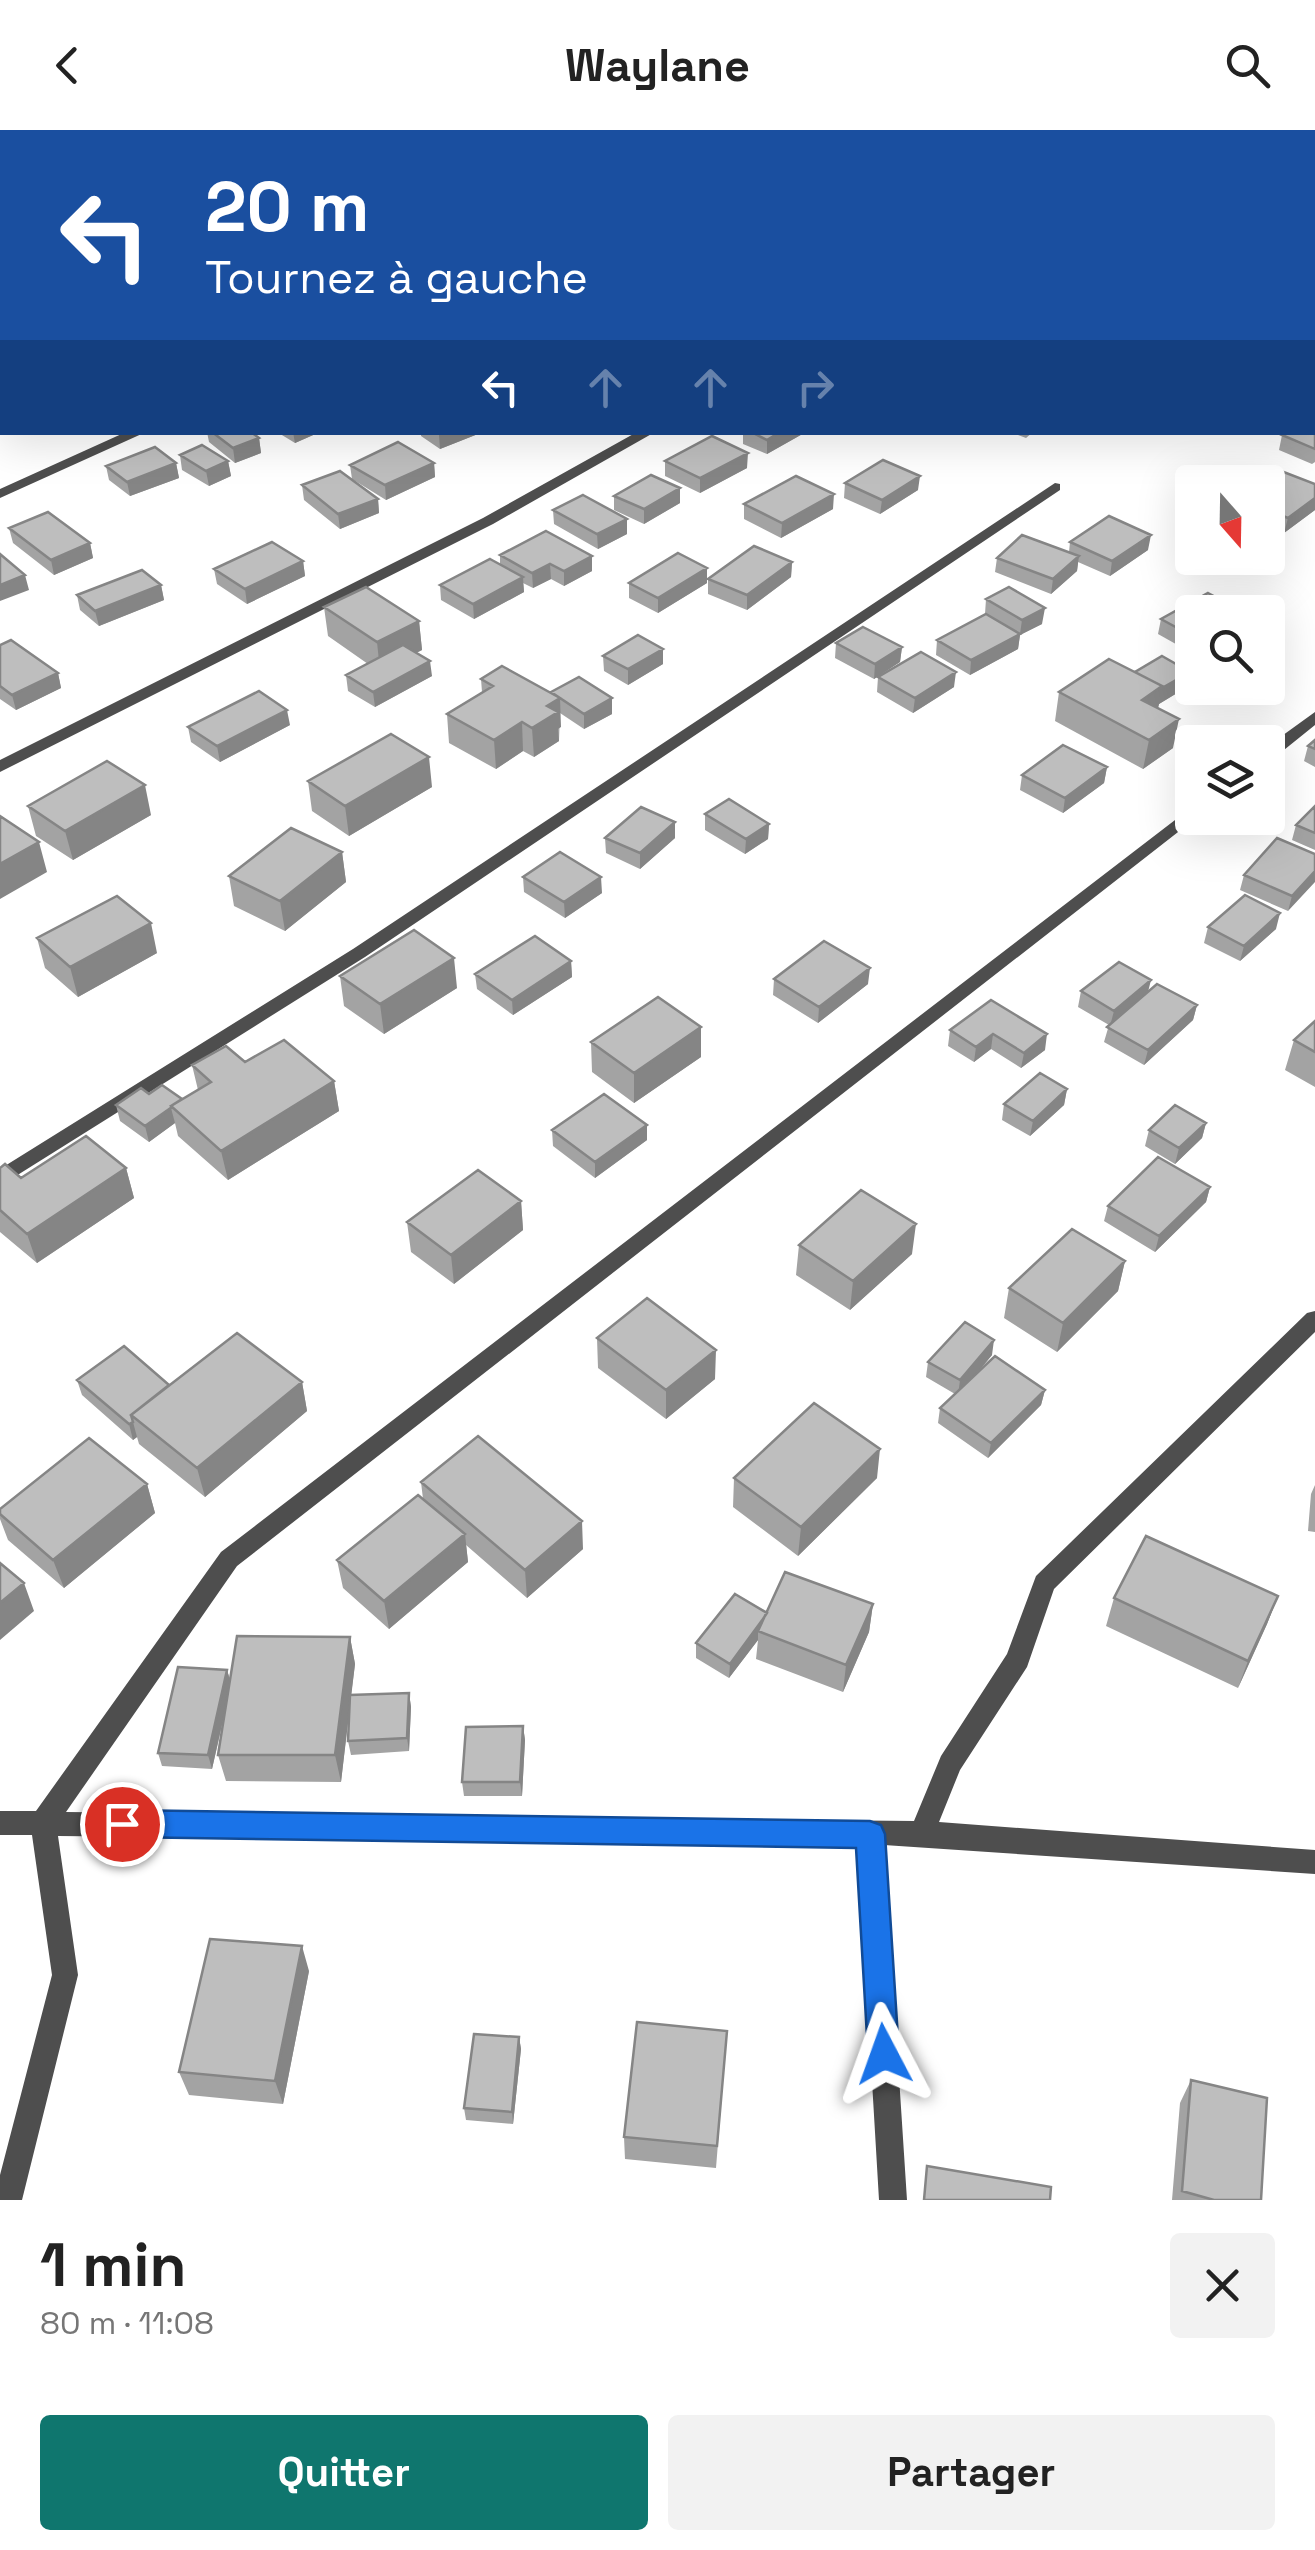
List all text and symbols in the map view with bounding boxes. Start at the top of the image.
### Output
text: Waylane [565,37,750,94]
icon: back [40,38,95,93]
icon: search [1220,38,1275,93]
text: 20 m [205,162,370,251]
icon: left [40,170,170,300]
text: Tournez à gauche [205,249,588,306]
icon: left [473,360,528,415]
icon: ahead [578,360,633,415]
icon: ahead [683,360,738,415]
icon: right [788,360,843,415]
north arrow [1175,465,1285,575]
map controls [1175,465,1285,835]
button: search [1175,595,1285,705]
button: layers [1175,725,1285,835]
pin [80,1782,165,1867]
icon: arrive [95,1797,150,1852]
position arrow [832,2002,936,2106]
text: 1 min [40,2227,187,2304]
button: close [1170,2233,1275,2338]
text: 80 m · 11:08 [40,2303,214,2343]
button: Quitter [40,2415,648,2530]
button: Partager [668,2415,1275,2530]

